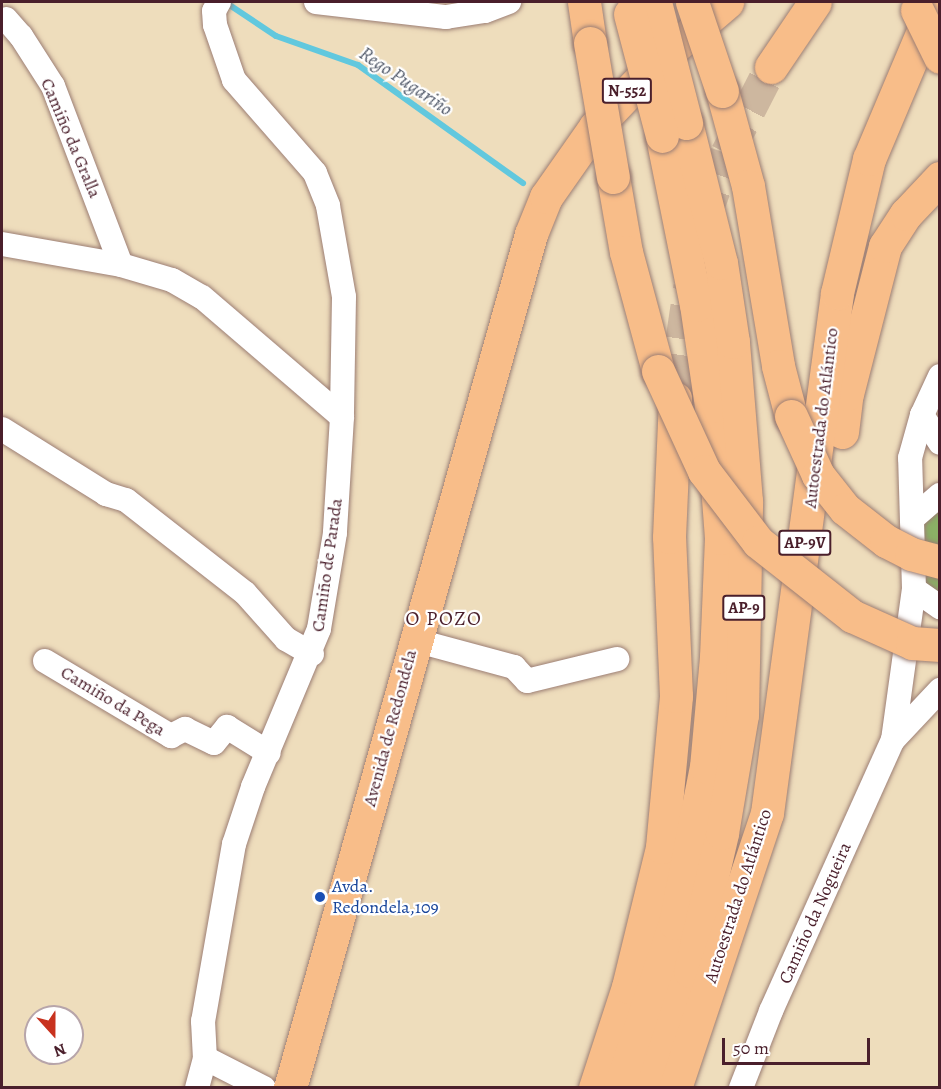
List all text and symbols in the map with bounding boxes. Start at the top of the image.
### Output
water label: Rego Pugariño [355,41,457,121]
street label: Camiño da Gralla [36,75,106,201]
road number: N-552 [602,78,652,104]
street label: Autoestrada do Atlántico [799,327,843,509]
street label: Camiño de Parada [307,497,347,633]
road number: AP-9V [778,530,832,556]
road number: AP-9 [722,595,766,621]
district label: O POZO [406,606,482,630]
street label: Avenida de Redondela [359,647,421,809]
street label: Camiño da Pega [57,661,169,741]
street label: Autoestrada do Atlántico [700,806,776,986]
street label: Camiño da Nogueira [774,839,856,987]
place label: Avda. Redondela,109 [332,876,439,918]
marker: Avda. Redondela,109 [313,890,327,904]
north arrow [24,1005,84,1065]
scale bar [725,1026,874,1064]
text: 50 m [733,1036,769,1060]
text: N [50,1038,69,1062]

